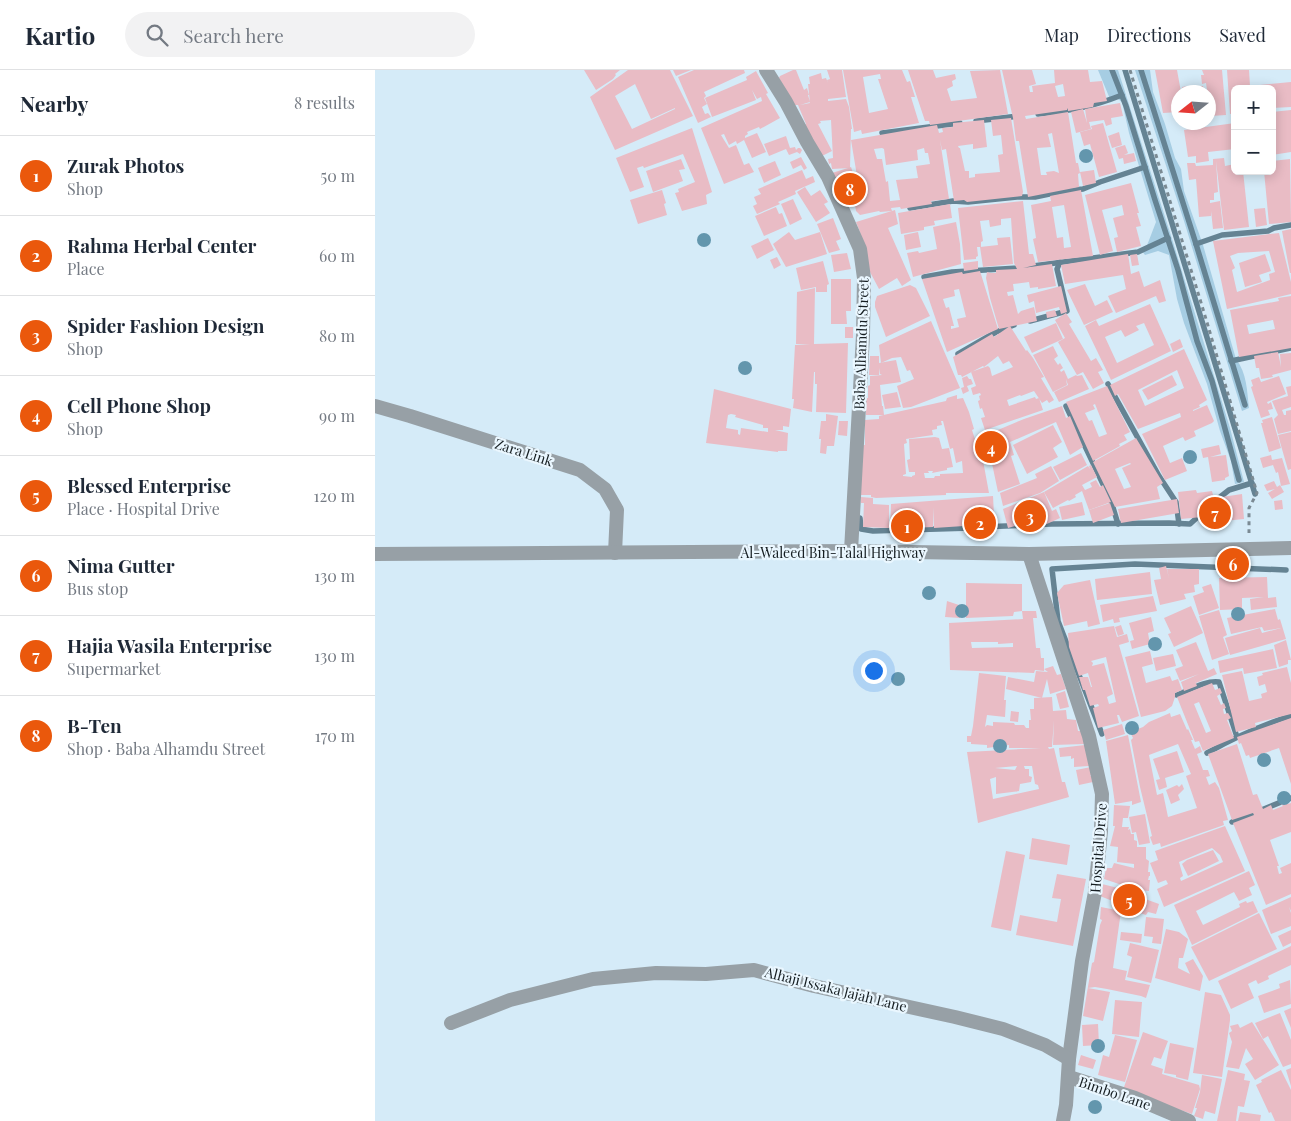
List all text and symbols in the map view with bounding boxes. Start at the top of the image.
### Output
search box [125,12,475,57]
text: Kartio [25,19,95,51]
icon: search [143,21,171,49]
text: Search here [183,22,284,48]
text: Map [1044,23,1079,47]
text: Directions [1107,23,1191,47]
text: Saved [1219,23,1266,47]
north arrow [1171,85,1216,130]
map controls [1231,85,1276,175]
button: + [1231,85,1276,130]
text: Nearby [20,89,89,117]
text: 8 results [294,92,355,113]
button: − [1231,130,1276,175]
text: Zurak Photos [67,152,184,178]
text: 1 [33,165,39,186]
text: 50 m [321,165,355,186]
pin: 8 [834,170,866,208]
text: Shop [67,178,103,199]
text: Rahma Herbal Center [67,232,257,258]
text: 2 [32,245,40,266]
text: 60 m [319,245,355,266]
text: Place [67,258,105,279]
street label: Baba Alhamdu Street [849,277,873,410]
text: Spider Fashion Design [67,312,264,338]
text: 3 [32,325,40,346]
text: 80 m [319,325,355,346]
text: Shop [67,338,103,359]
text: Cell Phone Shop [67,392,211,418]
text: 4 [32,405,40,426]
text: 90 m [319,405,355,426]
text: Shop [67,418,103,439]
pin: 4 [975,428,1007,466]
street label: Zara Link [492,434,556,470]
text: Blessed Enterprise [67,472,231,498]
text: 5 [32,485,40,506]
text: 120 m [314,485,355,506]
pin: 7 [1199,494,1231,532]
pin: 3 [1014,497,1046,535]
text: Place · Hospital Drive [67,498,220,519]
pin: 2 [964,504,996,542]
pin: 1 [891,507,923,545]
street label: Al-Waleed Bin-Talal Highway [739,543,926,562]
pin: 6 [1217,545,1249,583]
text: Nima Gutter [67,552,175,578]
text: 6 [32,565,40,586]
text: 130 m [314,565,355,586]
text: Bus stop [67,578,128,599]
text: Hajia Wasila Enterprise [67,632,272,658]
text: 7 [32,645,40,666]
text: 130 m [314,645,355,666]
text: Supermarket [67,658,161,679]
your location [861,658,887,684]
text: B-Ten [67,712,122,738]
text: 8 [32,725,40,746]
text: 170 m [315,725,355,746]
text: Shop · Baba Alhamdu Street [67,738,265,759]
street label: Hospital Drive [1085,802,1111,894]
pin: 5 [1113,881,1145,919]
street label: Alhaji Issaka Jajah Lane [762,962,909,1016]
street label: Bimbo Lane [1077,1072,1153,1114]

